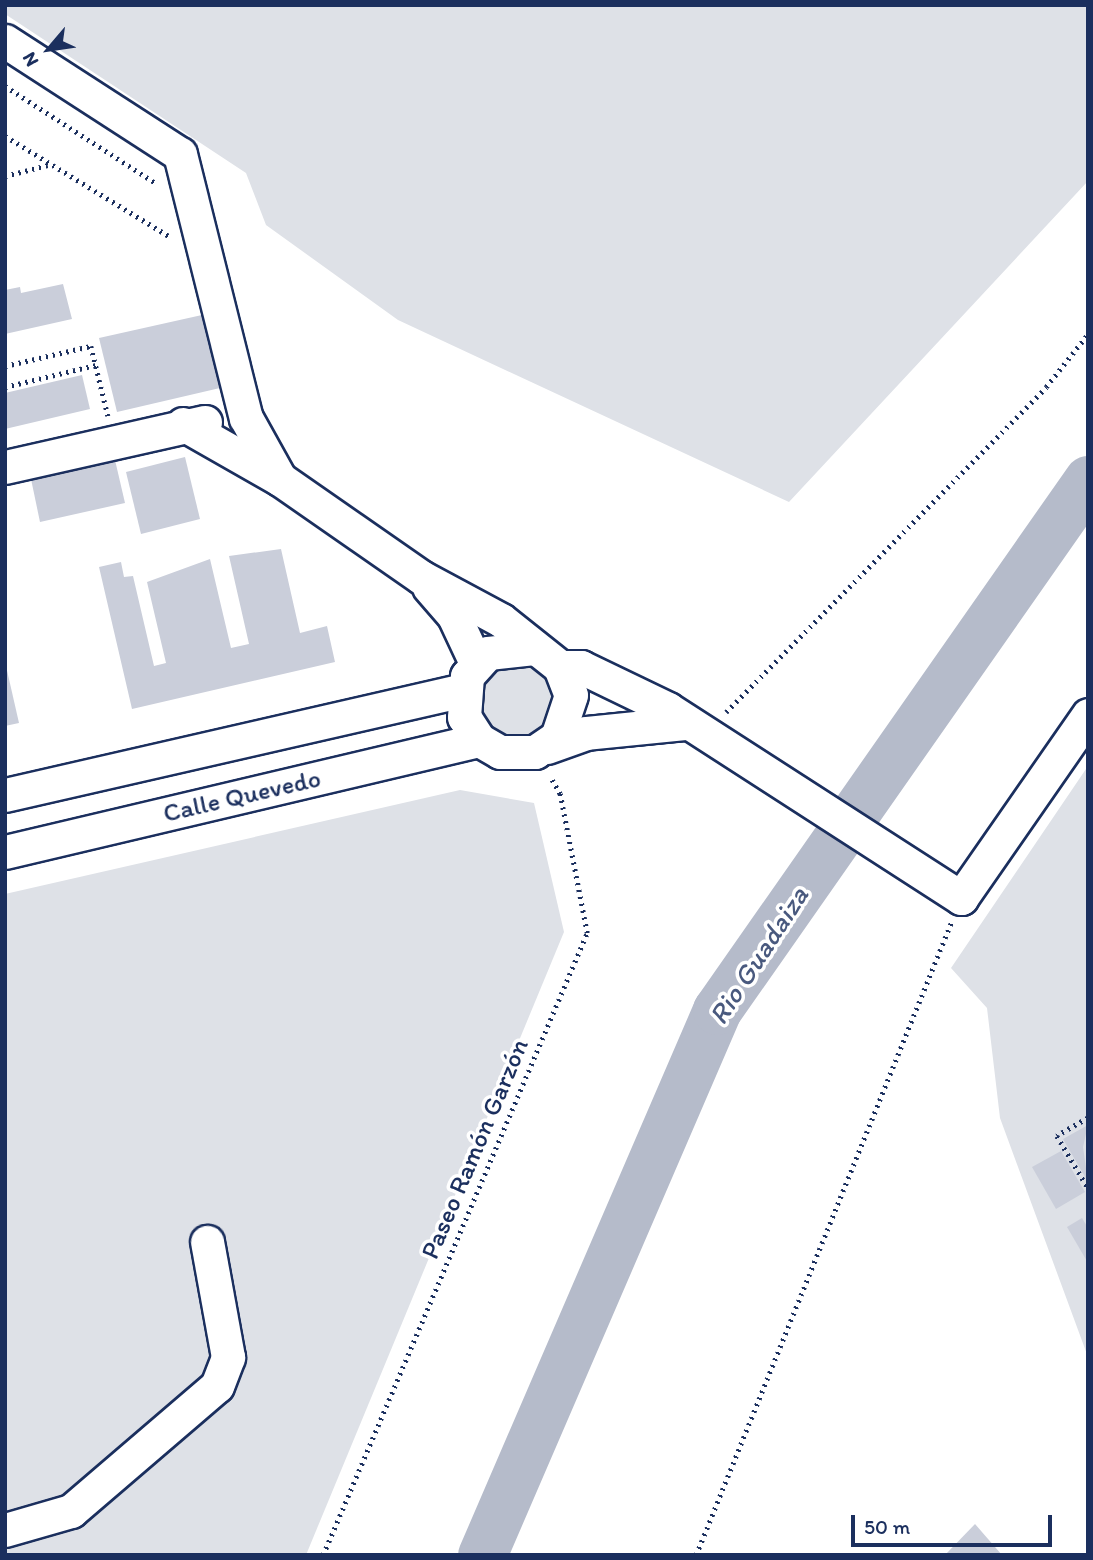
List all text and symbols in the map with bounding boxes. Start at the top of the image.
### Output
north arrow [14,14,84,84]
text: N [17,48,43,71]
street label: Calle Quevedo [160,763,324,829]
water label: Rio Guadaiza [701,880,815,1030]
street label: Paseo Ramón Garzón [414,1034,536,1264]
scale bar [855,1500,1056,1544]
text: 50 m [864,1514,910,1539]

